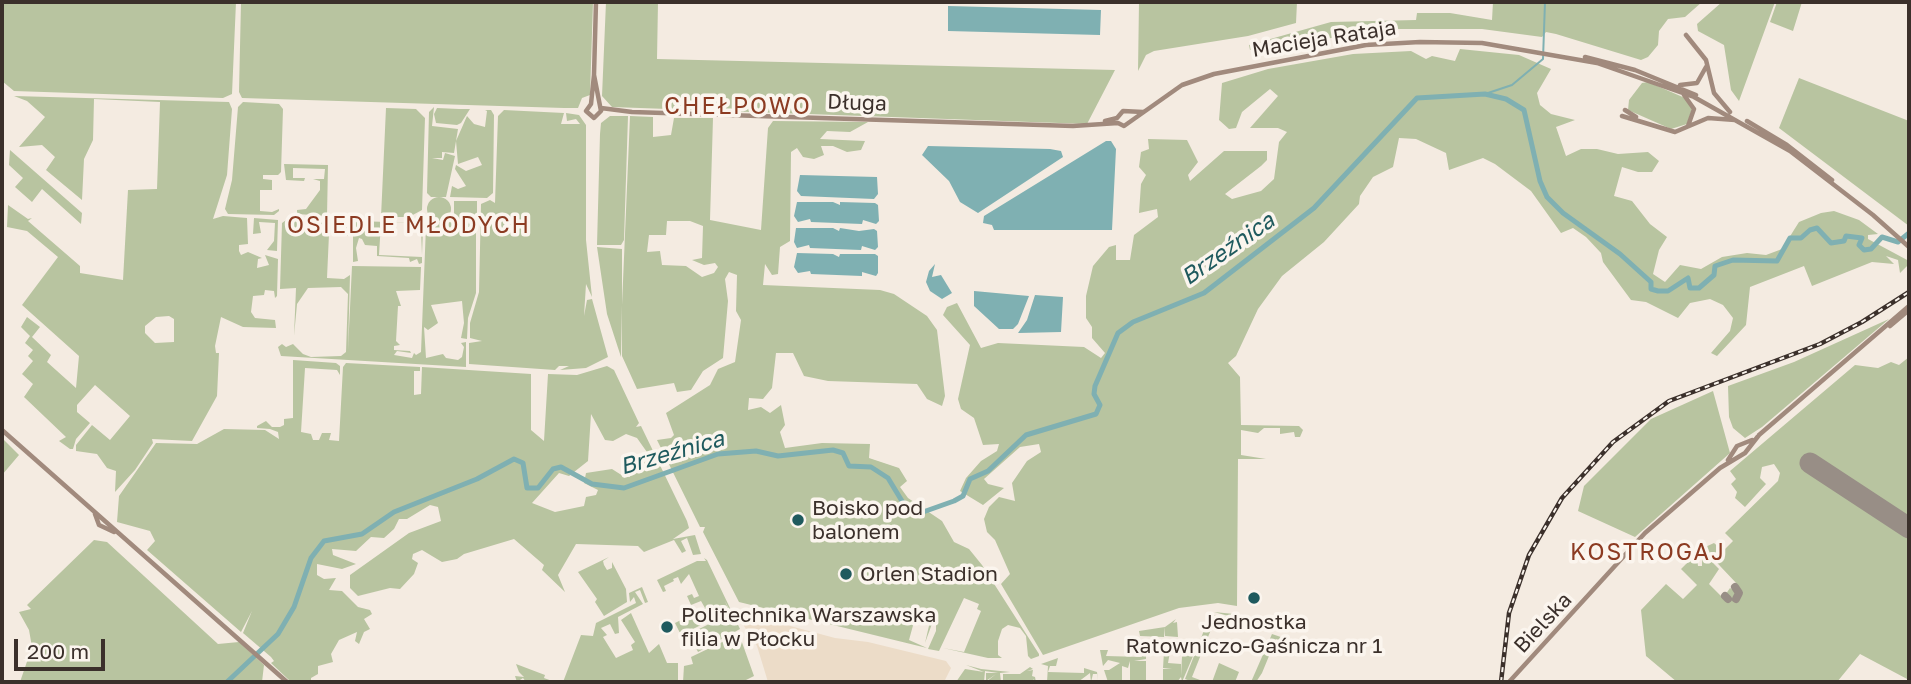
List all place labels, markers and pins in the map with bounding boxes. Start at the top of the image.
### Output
place label: Boisko pod balonem [812,495,923,545]
marker: Boisko pod balonem [790,512,806,528]
place label: Orlen Stadion [860,561,998,587]
marker: Orlen Stadion [838,566,854,582]
marker: Jednostka Ratowniczo-Gaśnicza nr 1 [1246,590,1262,606]
place label: Politechnika Warszawska filia w Płocku [681,602,936,652]
place label: Jednostka Ratowniczo-Gaśnicza nr 1 [1126,609,1382,659]
marker: Politechnika Warszawska filia w Płocku [659,619,675,635]

